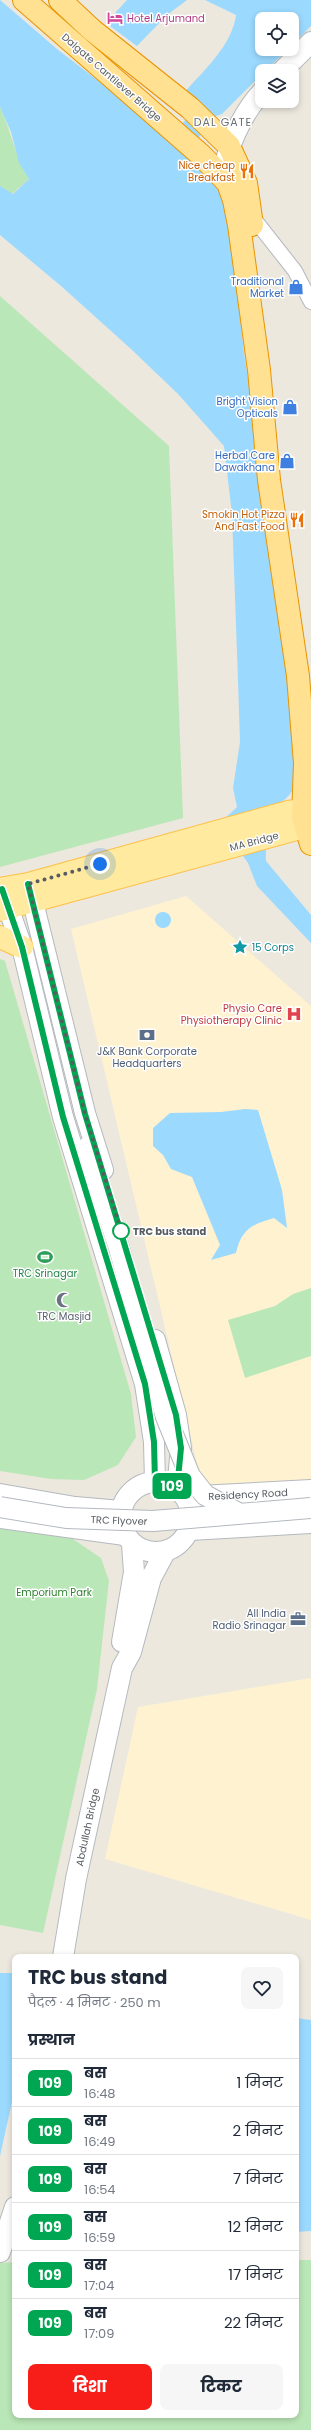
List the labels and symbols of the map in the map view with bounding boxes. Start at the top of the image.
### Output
hotel icon: Hotel Arjumand [106,9,124,27]
place label: Hotel Arjumand [127,11,205,26]
street label: Dalgate Cantilever Bridge [58,30,165,125]
district label: DAL GATE [194,114,252,130]
place label: Nice cheap Breakfast [178,158,235,185]
restaurant icon: Nice cheap Breakfast [238,162,256,180]
place label: Traditional Market [231,274,284,301]
shop icon: Traditional Market [287,278,305,296]
place label: Bright Vision Opticals [217,394,278,421]
shop icon: Bright Vision Opticals [281,398,299,416]
place label: Herbal Care Dawakhana [215,448,275,475]
shop icon: Herbal Care Dawakhana [278,452,296,470]
place label: Smokin Hot Pizza And Fast Food [202,507,285,534]
restaurant icon: Smokin Hot Pizza And Fast Food [288,511,306,529]
street label: MA Bridge [228,828,280,855]
your location [90,854,110,874]
place icon: 15 Corps [231,938,249,956]
place label: 15 Corps [252,940,294,955]
place label: Physio Care Physiotherapy Clinic [181,1001,282,1028]
hospital icon: Physio Care Physiotherapy Clinic [285,1005,303,1023]
bank icon: J&K Bank Corporate Headquarters [138,1026,156,1044]
place label: J&K Bank Corporate Headquarters [97,1044,197,1071]
marker: TRC bus stand [112,1222,130,1240]
place label: TRC bus stand [133,1224,207,1239]
sports icon: TRC Srinagar [36,1248,54,1266]
place label: TRC Srinagar [13,1266,77,1281]
mosque icon: TRC Masjid [55,1291,73,1309]
place label: TRC Masjid [37,1309,91,1324]
line badge: 109 [149,1473,195,1499]
street label: Residency Road [208,1485,288,1504]
street label: TRC Flyover [90,1512,148,1529]
park label: Emporium Park [16,1585,93,1600]
place label: All India Radio Srinagar [212,1606,286,1633]
office icon: All India Radio Srinagar [289,1610,307,1628]
street label: Abdullah Bridge [72,1787,103,1868]

